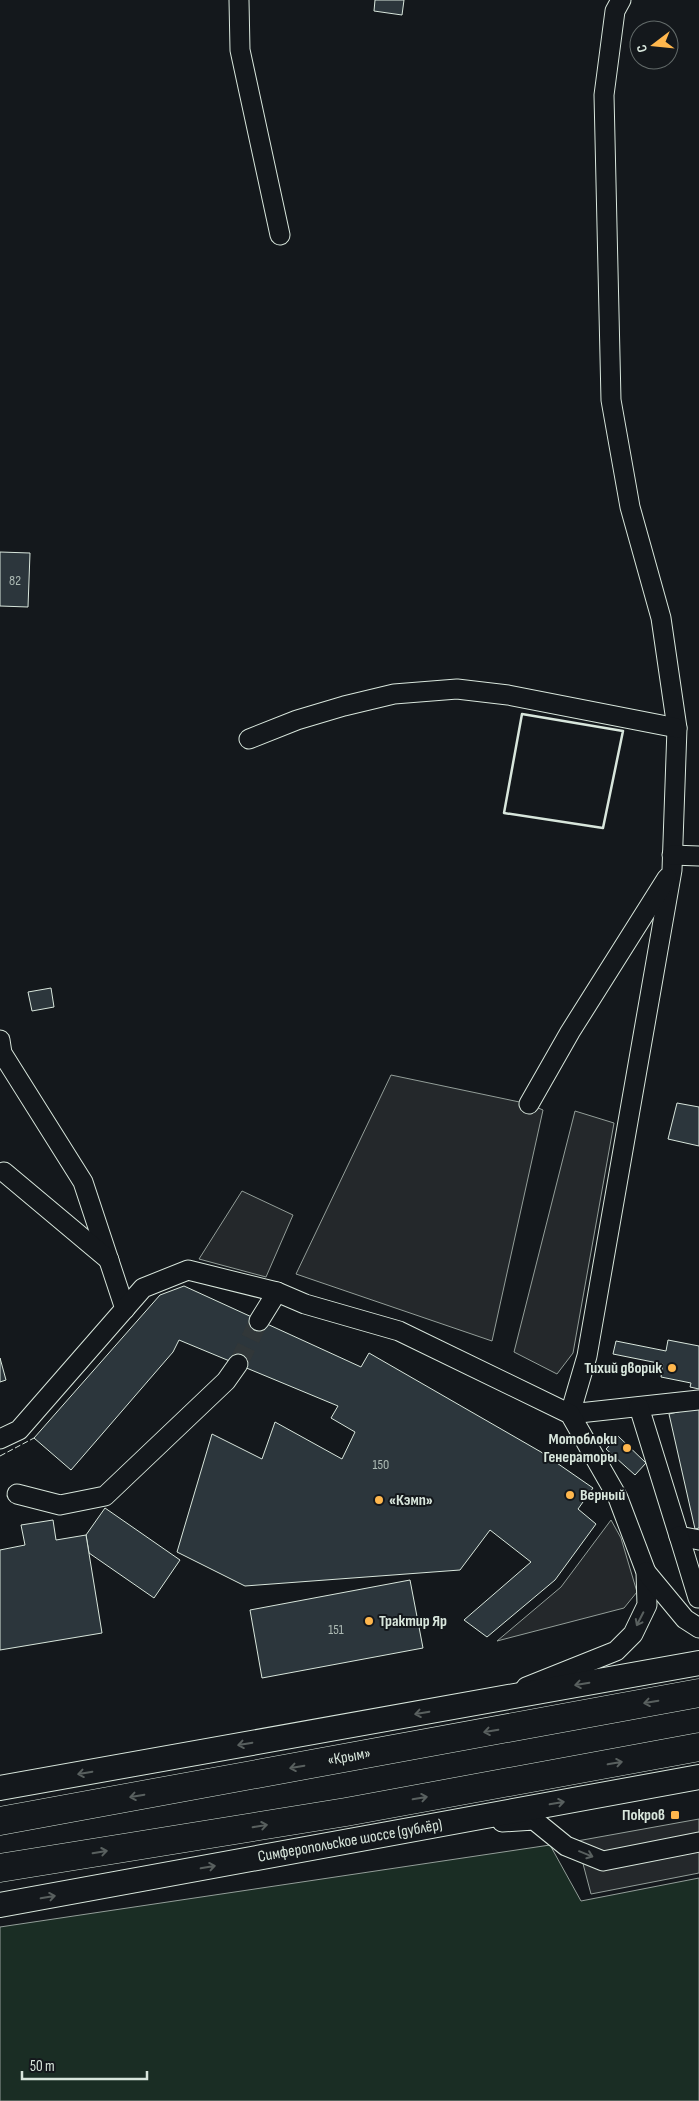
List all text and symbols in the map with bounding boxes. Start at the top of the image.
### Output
north arrow [629,20,679,70]
text: С [633,43,651,54]
house number: 82 [9,572,21,589]
place label: Тихий дворик [584,1359,662,1378]
marker: Тихий дворик [666,1362,678,1374]
place label: Мотоблоки Генераторы [543,1430,617,1467]
marker: Мотоблоки Генераторы [621,1442,633,1454]
house number: 150 [373,1456,389,1473]
place label: Верный [580,1486,625,1505]
marker: Верный [564,1489,576,1501]
place label: «Кэмп» [389,1491,433,1510]
marker: «Кэмп» [373,1494,385,1506]
place label: Трактир Яр [379,1612,447,1631]
one-way arrow [635,1612,645,1627]
marker: Трактир Яр [363,1615,375,1627]
house number: 151 [328,1621,344,1638]
one-way arrow [575,1680,591,1689]
one-way arrow [643,1698,659,1708]
one-way arrow [415,1708,431,1718]
one-way arrow [484,1727,500,1737]
one-way arrow [237,1740,253,1749]
street label: «Крым» [326,1744,372,1770]
one-way arrow [606,1757,622,1767]
one-way arrow [289,1762,305,1772]
one-way arrow [77,1768,93,1778]
one-way arrow [129,1792,145,1802]
one-way arrow [412,1793,428,1802]
one-way arrow [549,1798,565,1808]
place label: Покров [622,1806,665,1825]
marker: Покров [669,1809,681,1821]
street label: Симферопольское шоссе (дублёр) [256,1815,444,1867]
one-way arrow [252,1820,268,1830]
one-way arrow [92,1847,108,1857]
one-way arrow [578,1850,593,1859]
one-way arrow [199,1862,215,1872]
one-way arrow [40,1891,56,1901]
scale bar [22,2048,148,2080]
text: 50 m [30,2057,55,2076]

